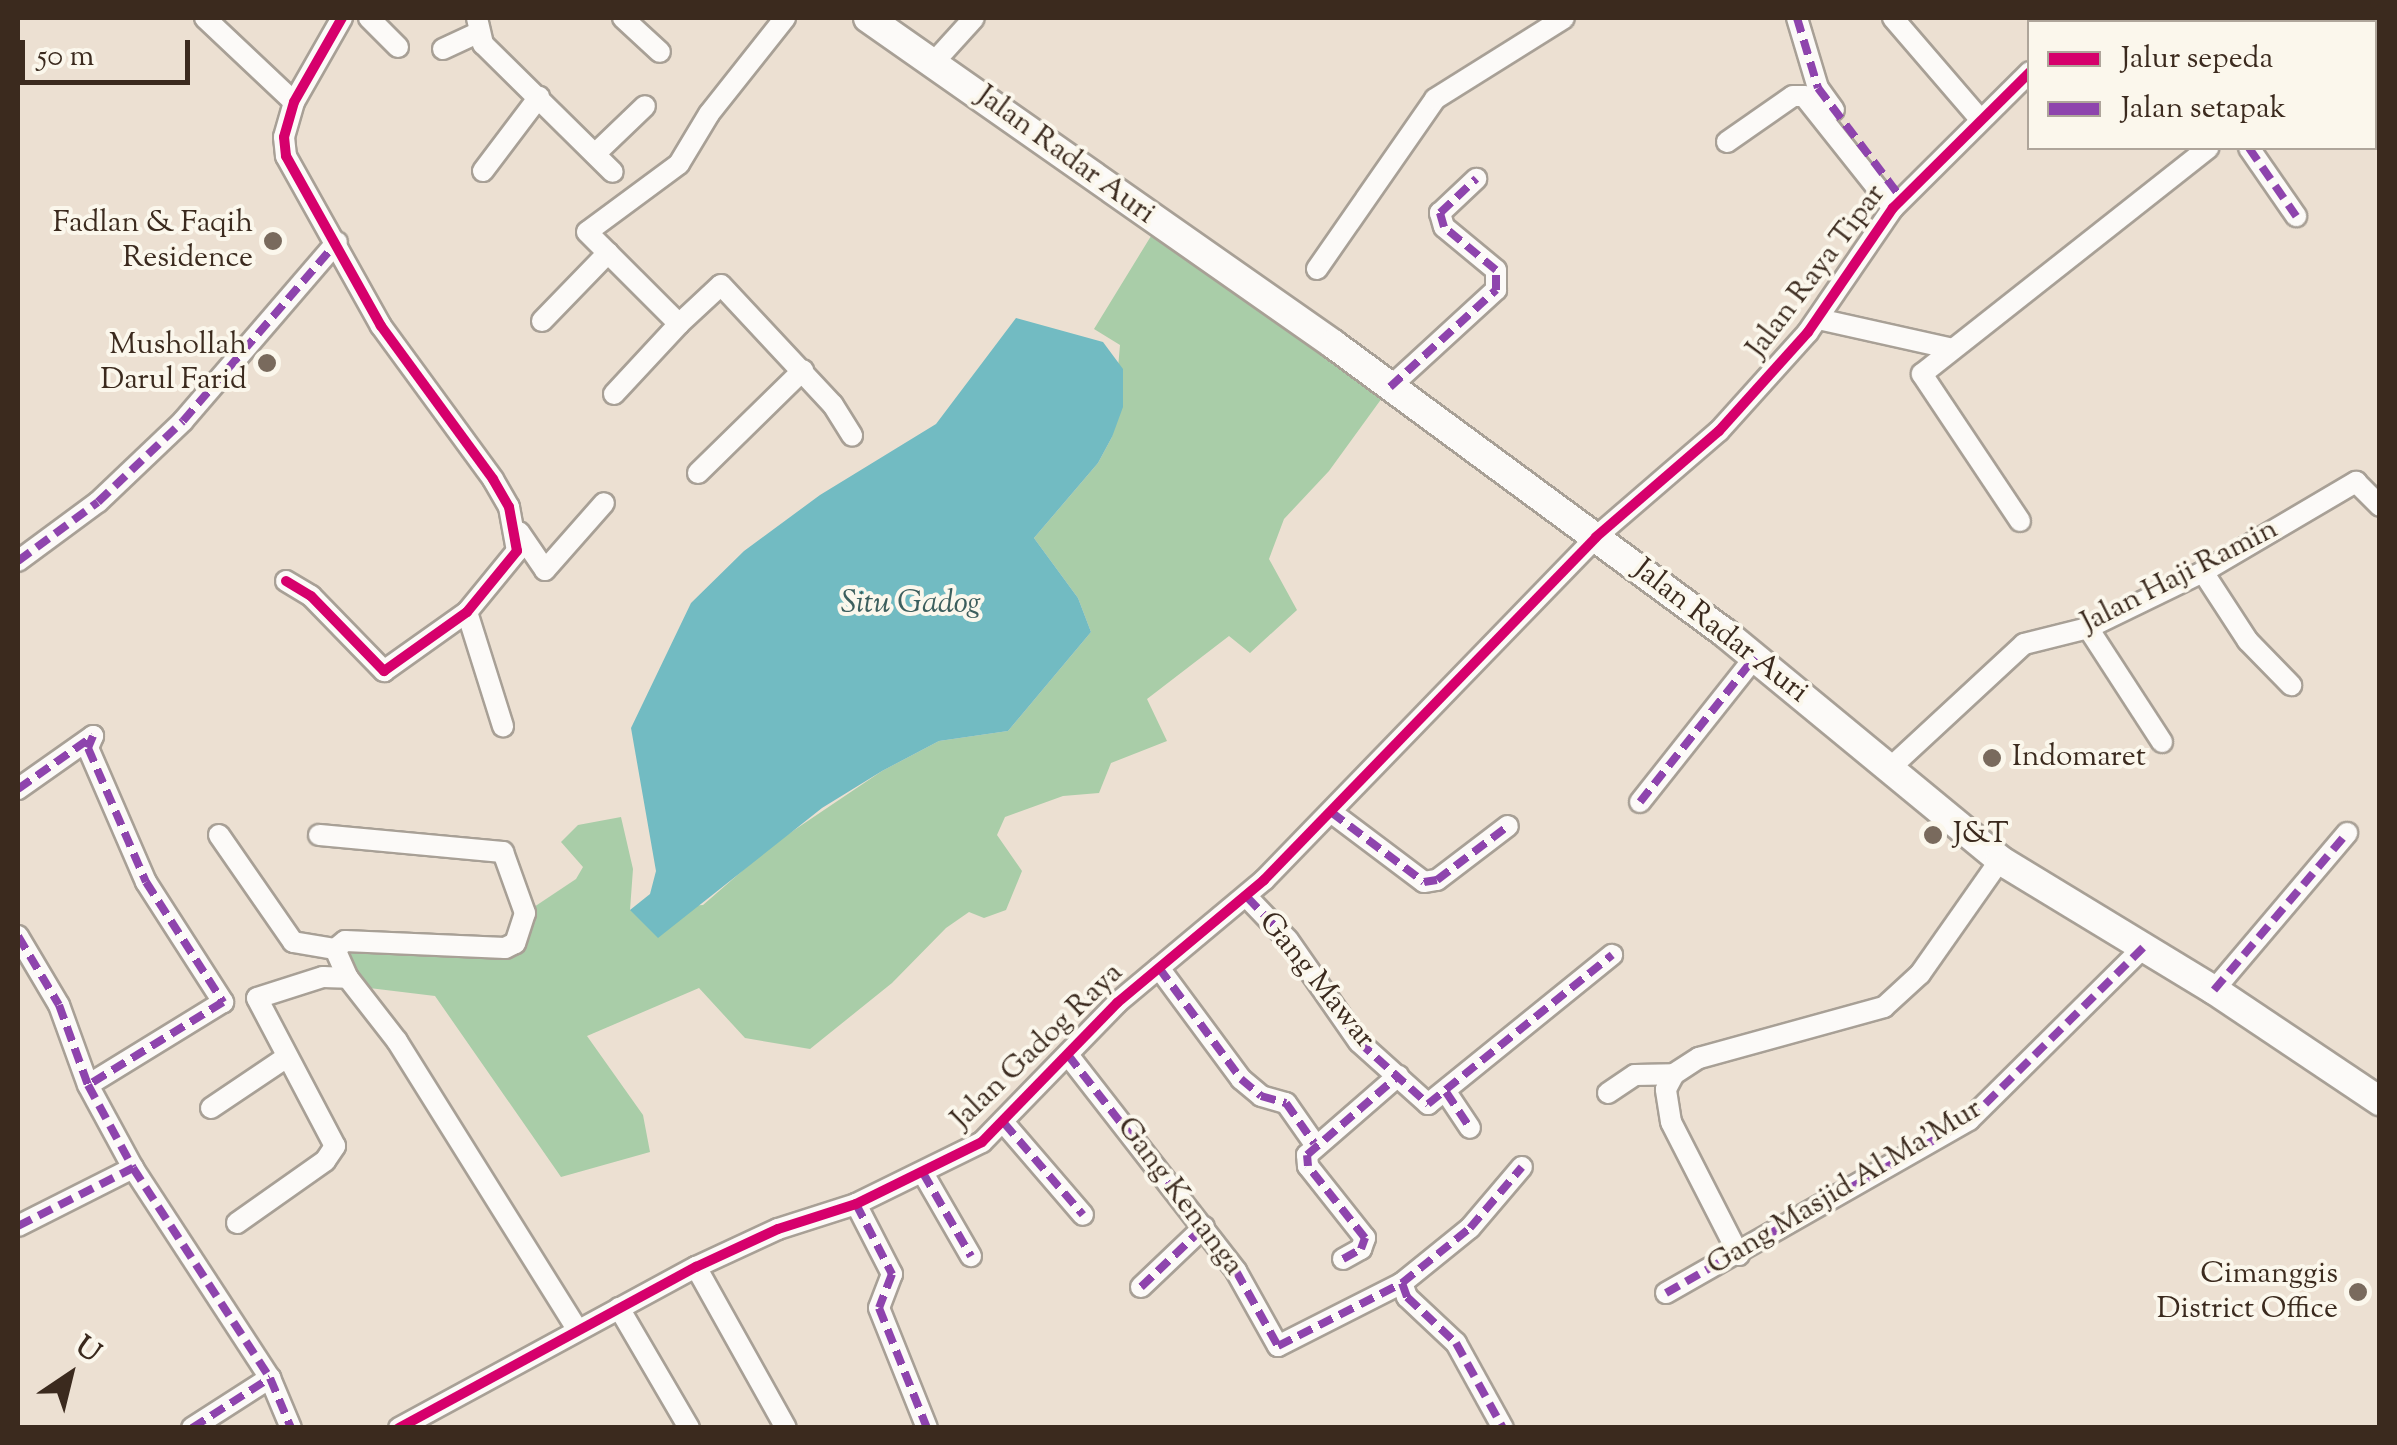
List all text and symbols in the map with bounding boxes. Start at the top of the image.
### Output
scale bar [25,20,195,82]
legend [2027,20,2377,150]
text: 50 m [37,36,94,79]
text: Jalur sepeda [2121,38,2273,81]
street label: Jalan Radar Auri [969,79,1161,233]
text: Jalan setapak [2121,88,2286,131]
street label: Jalan Raya Tipar [1740,178,1894,366]
place label: Fadlan & Faqih Residence [53,206,253,276]
marker: Fadlan & Faqih Residence [262,230,284,252]
place label: Mushollah Darul Farid [100,328,247,398]
marker: Mushollah Darul Farid [256,352,278,374]
street label: Jalan Haji Ramin [2076,512,2284,642]
street label: Jalan Radar Auri [1625,552,1815,712]
water label: Situ Gadog [841,585,981,623]
place label: Indomaret [2012,740,2146,776]
marker: Indomaret [1981,747,2003,769]
place label: J&T [1953,817,2009,853]
marker: J&T [1922,824,1944,846]
street label: Gang Mawar [1250,906,1382,1056]
street label: Jalan Gadog Raya [945,956,1131,1138]
street label: Gang Masjid Al Ma'Mur [1701,1092,1989,1284]
street label: Gang Kenanga [1108,1111,1250,1283]
place label: Cimanggis District Office [2157,1257,2338,1328]
marker: Cimanggis District Office [2347,1281,2369,1303]
north arrow [20,1325,120,1425]
text: U [66,1327,108,1373]

